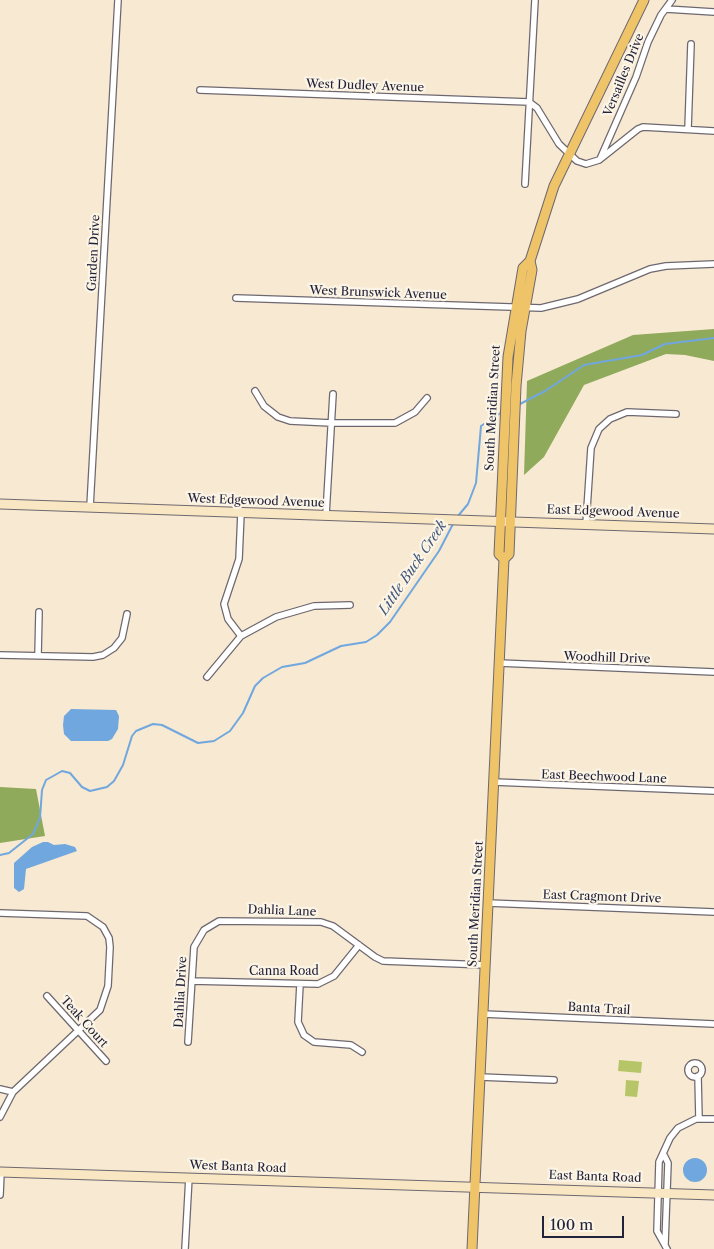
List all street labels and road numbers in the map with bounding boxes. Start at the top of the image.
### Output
street label: Versailles Drive [601,31,647,119]
street label: West Dudley Avenue [306,77,424,95]
street label: Garden Drive [85,214,103,292]
street label: West Brunswick Avenue [309,283,447,303]
street label: South Meridian Street [483,345,503,471]
street label: West Edgewood Avenue [187,491,325,511]
street label: East Edgewood Avenue [546,502,680,522]
street label: Woodhill Drive [563,649,651,667]
street label: East Beechwood Lane [541,768,667,786]
street label: South Meridian Street [466,841,486,967]
street label: East Cragmont Drive [542,888,662,906]
street label: Dahlia Lane [247,903,317,919]
street label: Dahlia Drive [172,956,190,1028]
street label: Canna Road [249,965,319,979]
street label: Teak Court [57,993,111,1051]
street label: Banta Trail [567,1000,631,1018]
street label: West Banta Road [189,1158,287,1176]
street label: East Banta Road [548,1168,642,1186]

